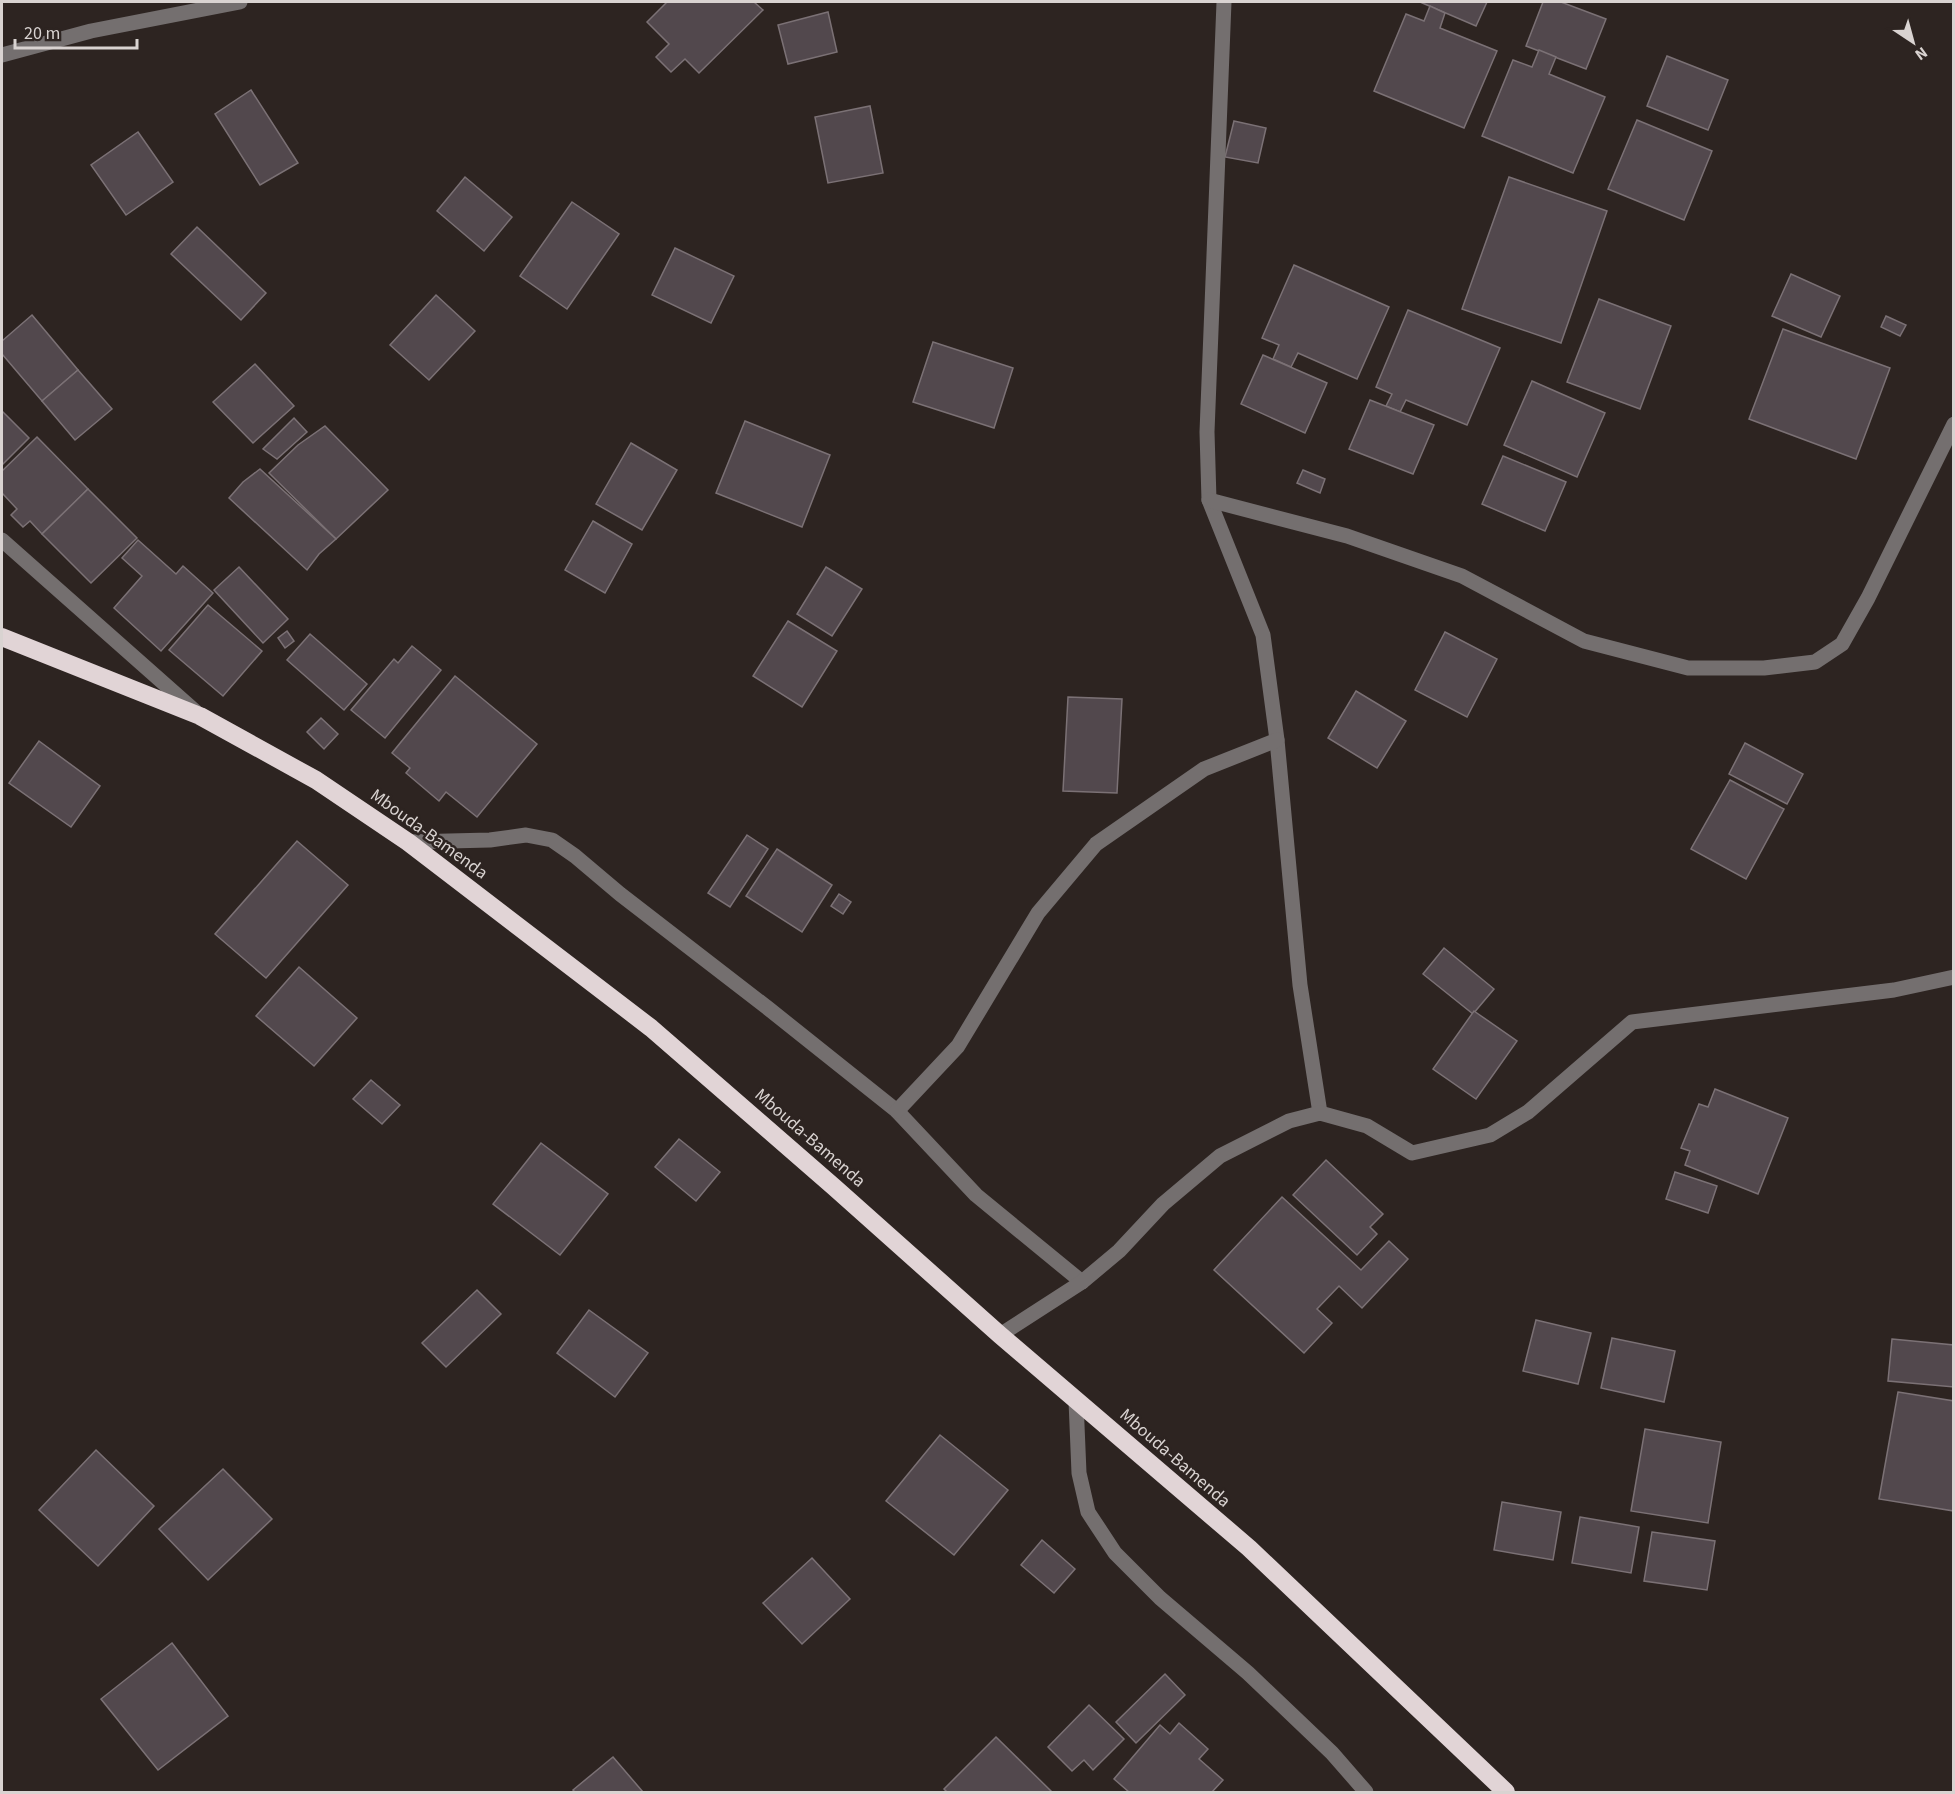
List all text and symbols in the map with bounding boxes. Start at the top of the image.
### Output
scale bar [15,12,136,50]
north arrow [1883,12,1943,72]
text: 20 m [24,21,60,46]
text: N [1910,41,1932,65]
street label: Mbouda-Bamenda [365,783,493,885]
street label: Mbouda-Bamenda [749,1083,871,1193]
street label: Mbouda-Bamenda [1114,1403,1236,1513]

